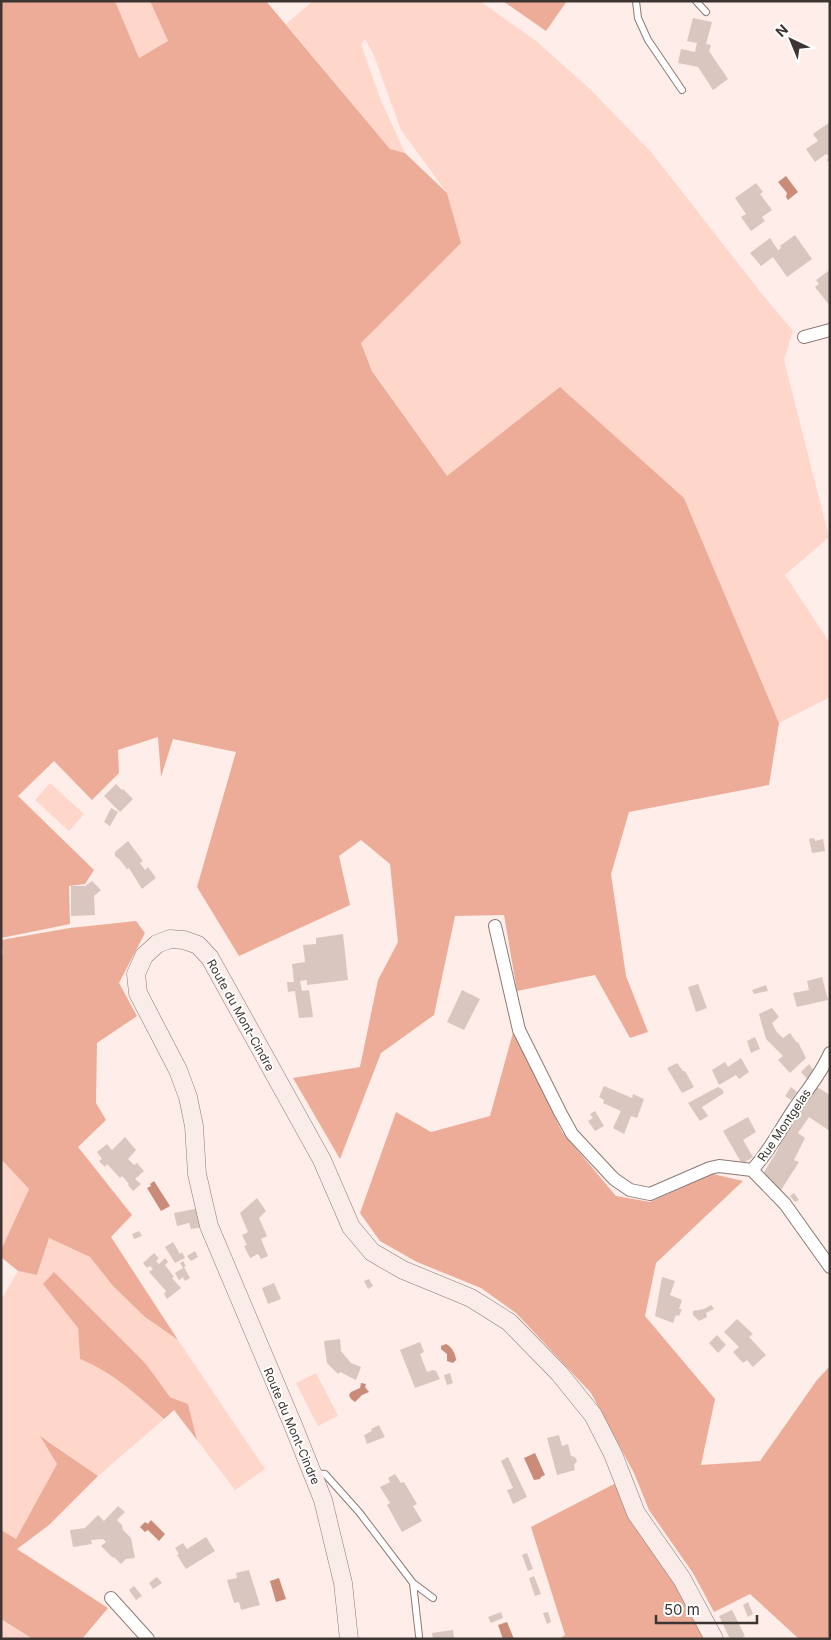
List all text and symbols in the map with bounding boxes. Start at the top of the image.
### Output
north arrow [766,15,816,65]
text: N [772,20,791,40]
street label: Route du Mont-Cindre [204,956,278,1074]
street label: Rue Montgelas [754,1086,814,1164]
street label: Route du Mont-Cindre [261,1365,323,1487]
scale bar [656,1592,757,1624]
text: 50 m [664,1600,700,1619]

